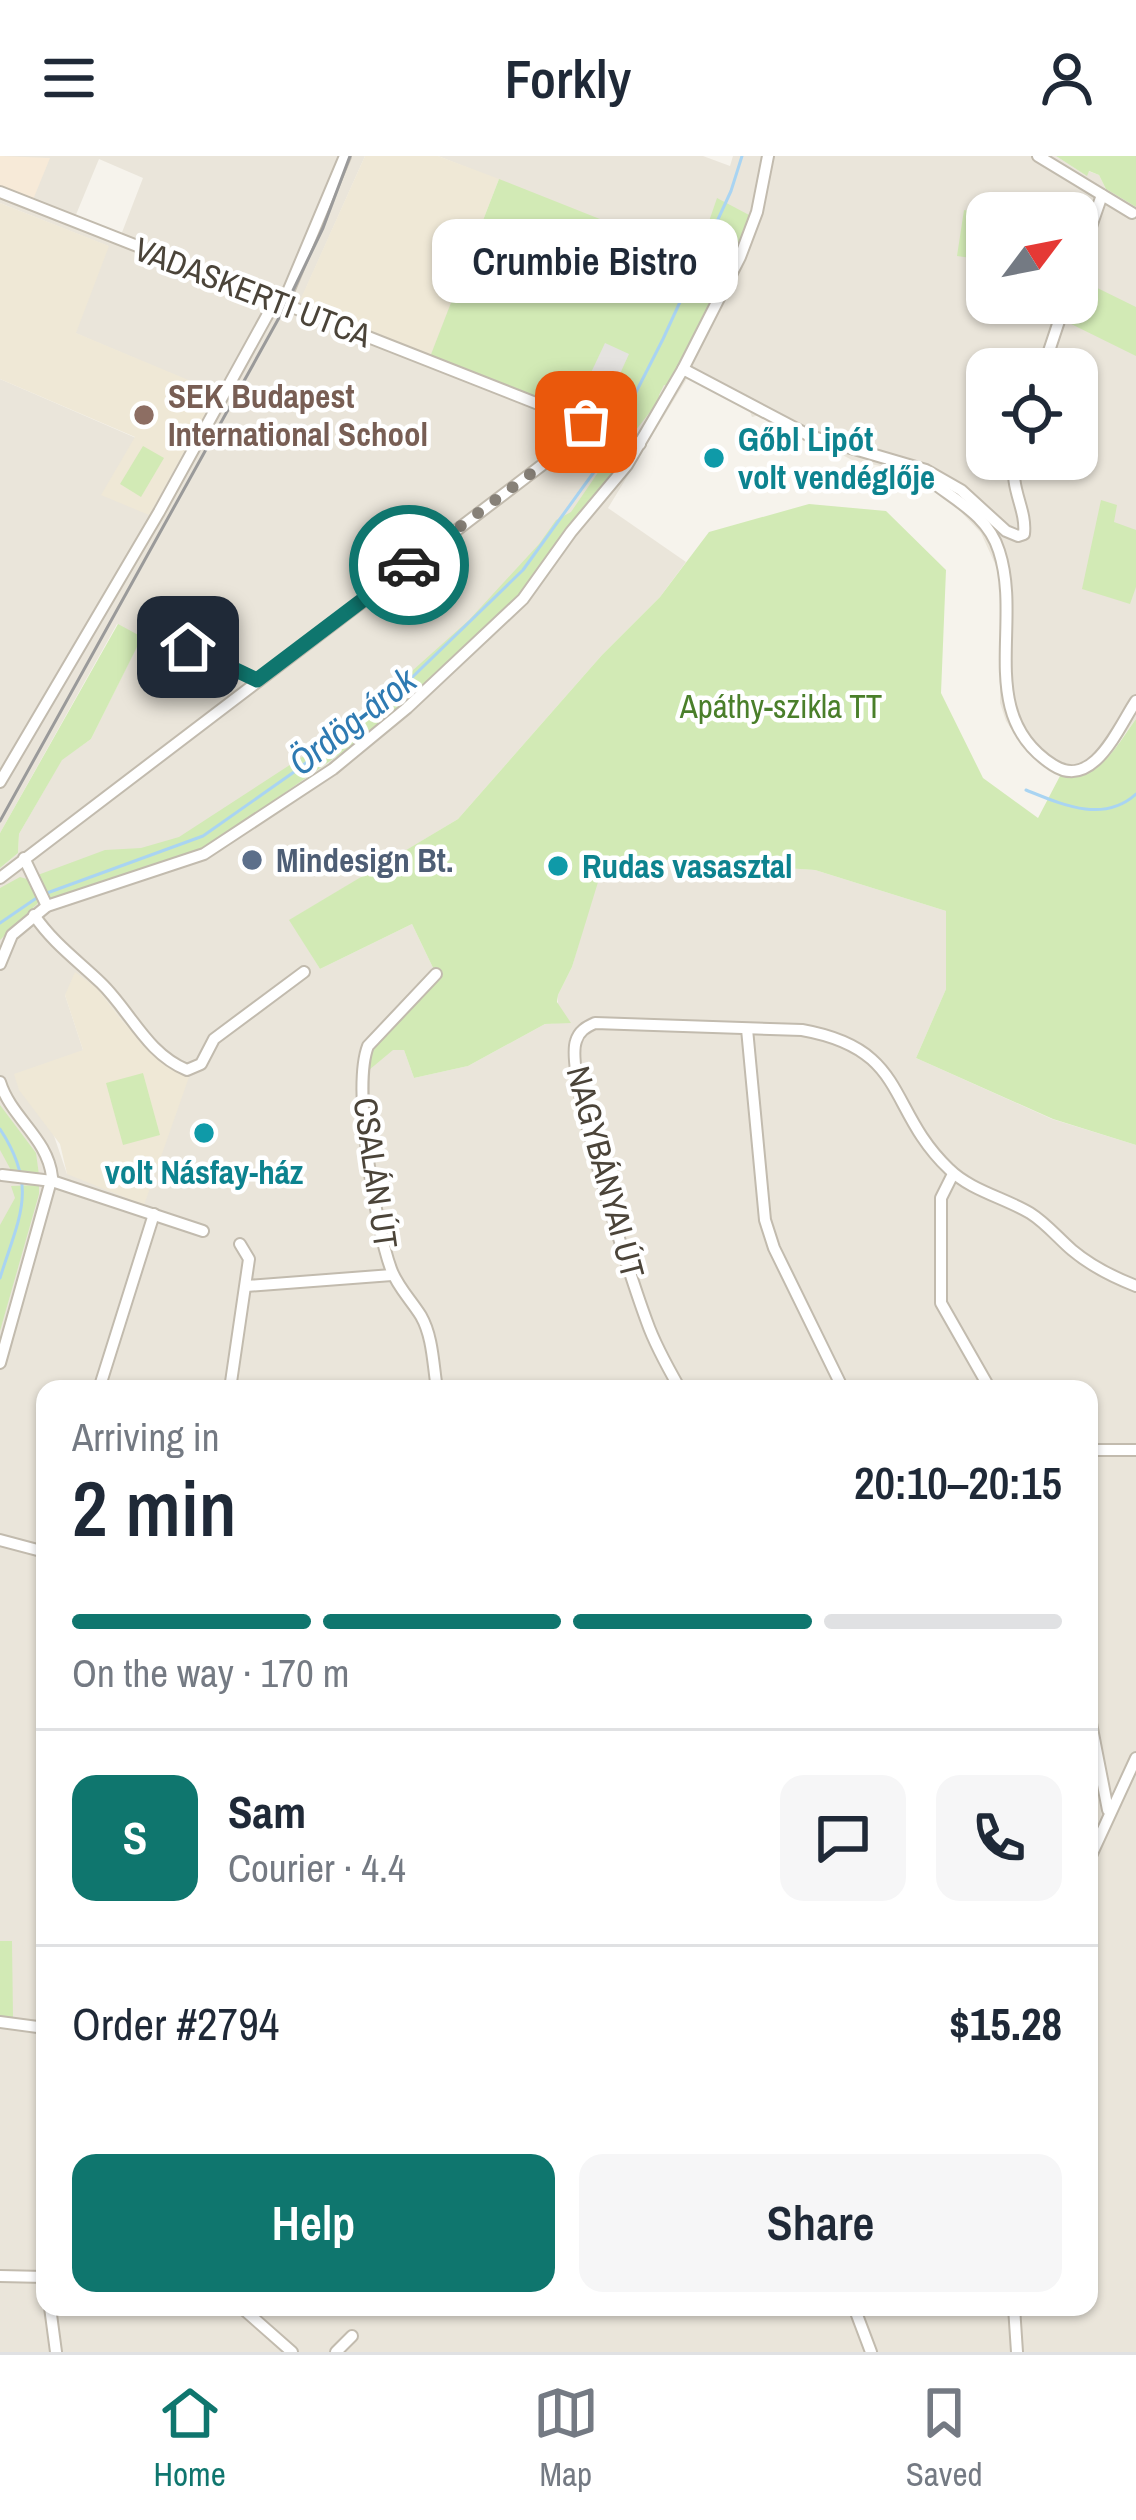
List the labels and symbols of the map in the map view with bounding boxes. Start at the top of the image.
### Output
north arrow [966,192,1098,324]
callout: Crumbie Bistro [433,218,739,302]
street label: VADASKERTI UTCA [128,227,379,358]
pin [535,371,637,473]
place label: SEK Budapest International School [168,374,428,456]
marker: SEK Budapest International School [131,402,157,428]
place label: Gőbl Lipót volt vendéglője [738,417,935,499]
marker: Gőbl Lipót volt vendéglője [701,445,727,471]
courier [349,505,469,625]
pin [137,596,239,698]
water label: Ördög-árok [278,655,427,786]
park label: Apáthy-szikla TT [679,684,882,728]
place label: Mindesign Bt. [276,838,453,882]
place label: Rudas vasasztal [582,844,793,888]
marker: Mindesign Bt. [239,847,265,873]
marker: Rudas vasasztal [545,853,571,879]
street label: NAGYBÁNYAI ÚT [557,1061,655,1283]
street label: CSALÁN ÚT [344,1095,408,1251]
marker: volt Násfay-ház [191,1120,217,1146]
place label: volt Násfay-ház [105,1150,303,1194]

